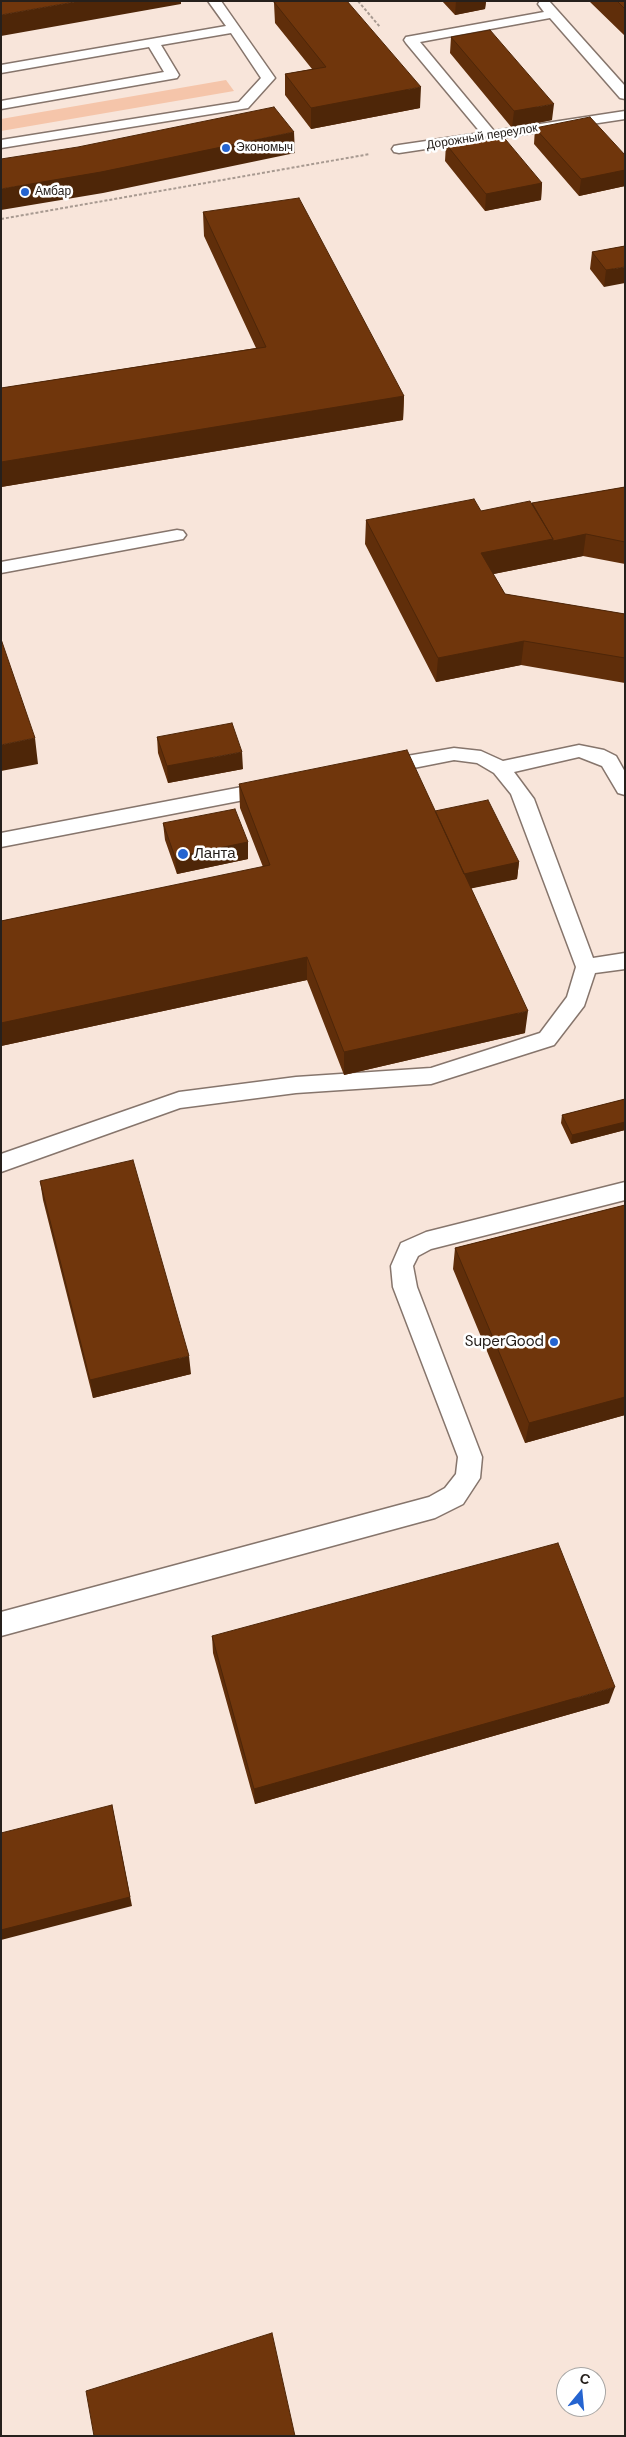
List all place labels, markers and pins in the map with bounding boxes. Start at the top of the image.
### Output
place label: Экономыч [236,141,293,155]
marker: Экономыч [220,142,232,154]
place label: Амбар [35,185,71,199]
marker: Амбар [19,186,31,198]
place label: Ланта [194,845,236,863]
marker: Ланта [176,847,190,861]
place label: SuperGood [465,1333,544,1351]
marker: SuperGood [548,1336,560,1348]

